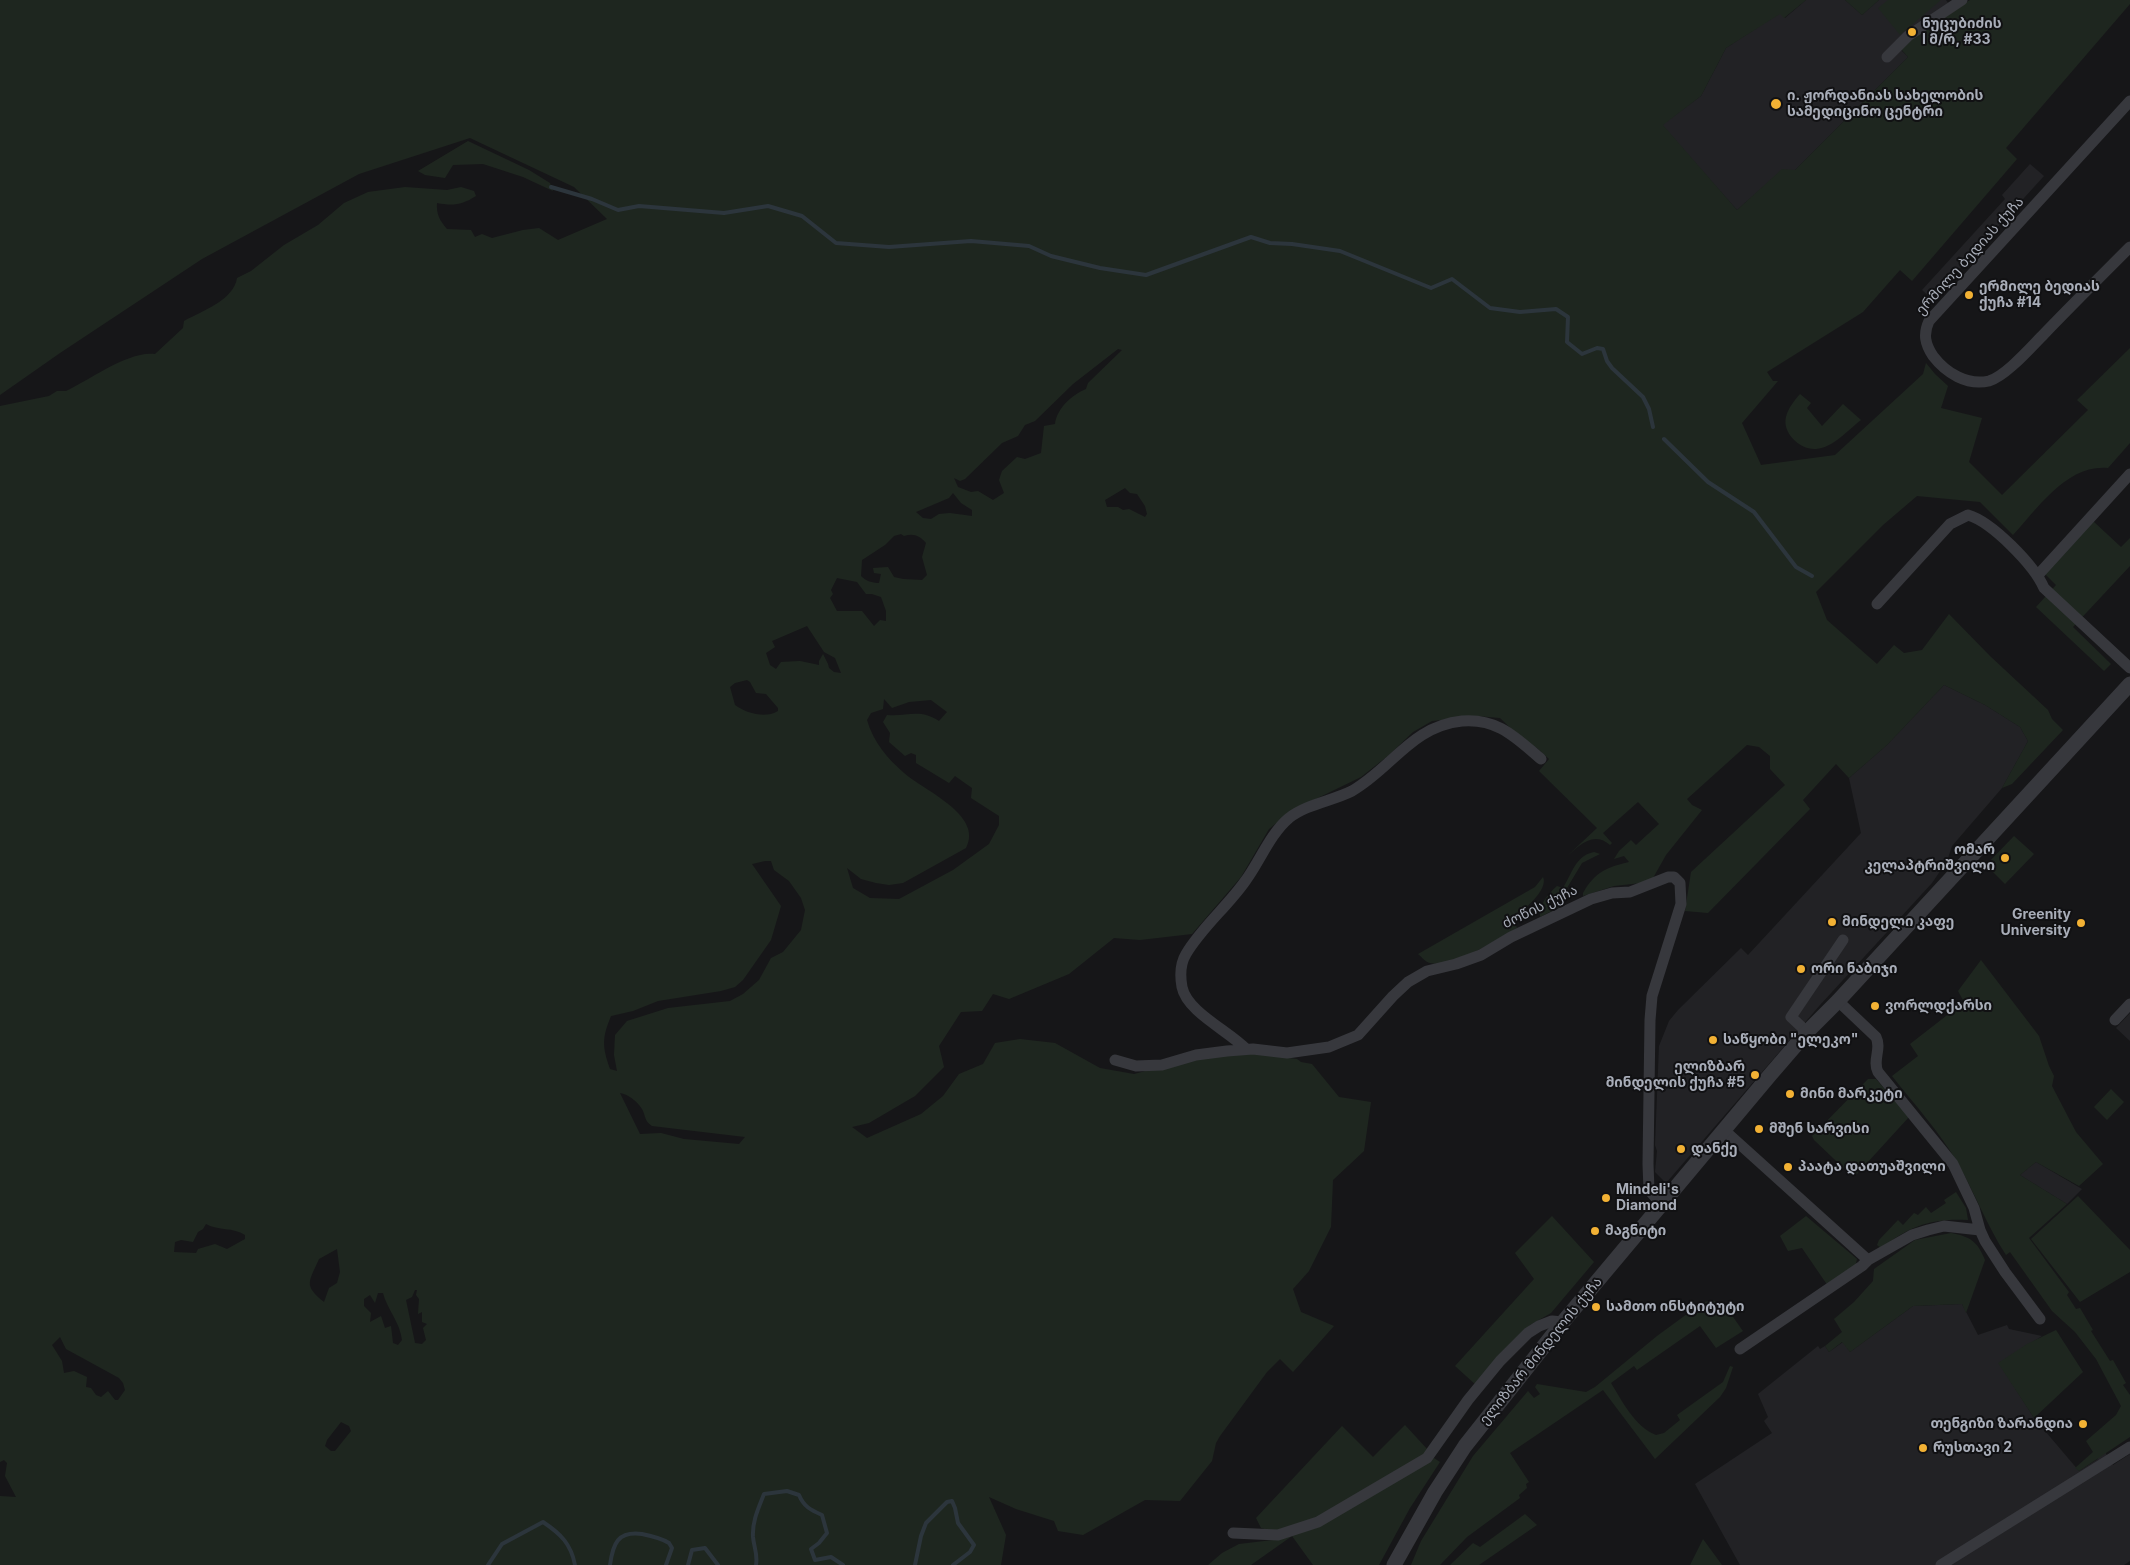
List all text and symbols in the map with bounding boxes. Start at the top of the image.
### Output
place label: ნუცუბიძის I მ/რ, #33 [1922,16,2002,48]
marker: ნუცუბიძის I მ/რ, #33 [1906,26,1918,38]
place label: ი. ჟორდანიას სახელობის სამედიცინო ცენტრი [1787,88,1983,120]
marker: ი. ჟორდანიას სახელობის სამედიცინო ცენტრი [1769,97,1783,111]
street label: ერმილე ბედიას ქუჩა [1913,194,2027,318]
place label: ერმილე ბედიას ქუჩა #14 [1979,279,2100,312]
marker: ერმილე ბედიას ქუჩა #14 [1963,289,1975,301]
place label: ომარ კელაპტრიშვილი [1864,842,1995,874]
marker: ომარ კელაპტრიშვილი [1999,852,2011,864]
street label: ძოწის ქუჩა [1500,882,1580,932]
place label: Greenity University [2001,907,2071,940]
place label: მინდელი კაფე [1842,914,1954,930]
marker: მინდელი კაფე [1826,916,1838,928]
marker: Greenity University [2075,917,2087,929]
place label: ორი ნაბიჯი [1811,961,1898,977]
marker: ორი ნაბიჯი [1795,963,1807,975]
place label: ვორლდქარსი [1885,998,1992,1014]
marker: ვორლდქარსი [1869,1000,1881,1012]
place label: საწყობი "ელეკო" [1723,1032,1859,1048]
marker: საწყობი "ელეკო" [1707,1034,1719,1046]
place label: ელიზბარ მინდელის ქუჩა #5 [1606,1059,1745,1092]
marker: ელიზბარ მინდელის ქუჩა #5 [1749,1069,1761,1081]
place label: მინი მარკეტი [1800,1086,1903,1102]
marker: მინი მარკეტი [1784,1088,1796,1100]
place label: მშენ სარვისი [1769,1121,1869,1137]
marker: მშენ სარვისი [1753,1123,1765,1135]
place label: დანქე [1691,1141,1738,1157]
marker: დანქე [1675,1143,1687,1155]
place label: პაატა დათუაშვილი [1798,1159,1946,1175]
marker: პაატა დათუაშვილი [1782,1161,1794,1173]
place label: Mindeli's Diamond [1616,1182,1679,1214]
marker: Mindeli's Diamond [1600,1192,1612,1204]
place label: მაგნიტი [1605,1223,1666,1239]
marker: მაგნიტი [1589,1225,1601,1237]
street label: ელიზბარ მინდელის ქუჩა [1476,1274,1606,1428]
place label: სამთო ინსტიტუტი [1606,1299,1745,1315]
marker: სამთო ინსტიტუტი [1590,1301,1602,1313]
place label: თენგიზი ზარანდია [1931,1416,2073,1432]
marker: თენგიზი ზარანდია [2077,1418,2089,1430]
place label: რუსთავი 2 [1933,1440,2012,1456]
marker: რუსთავი 2 [1917,1442,1929,1454]

